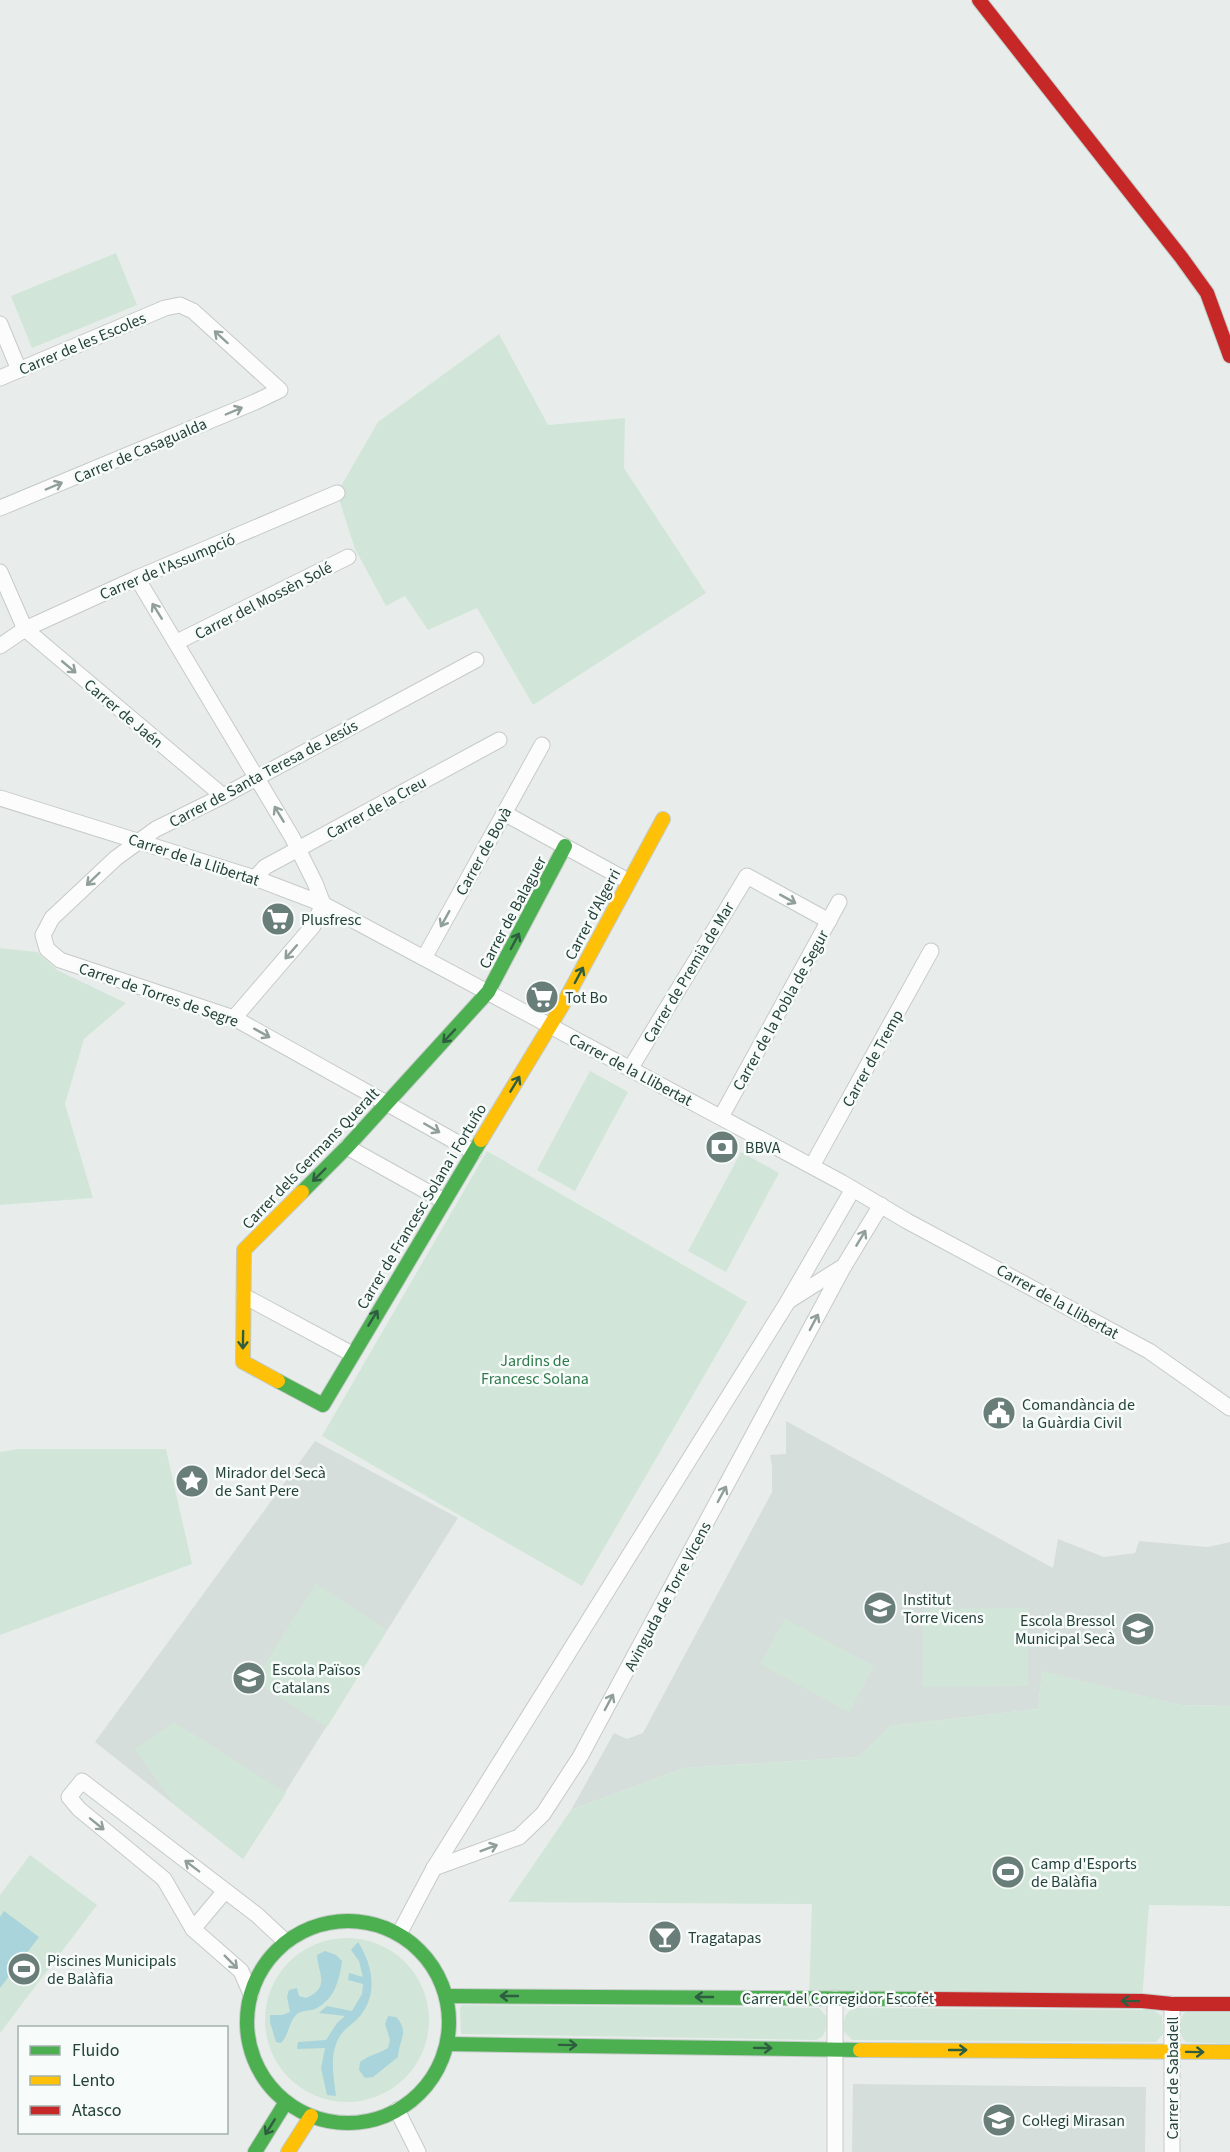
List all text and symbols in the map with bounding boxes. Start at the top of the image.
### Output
street label: Carrer de les Escoles [15,307,150,381]
one-way arrow [213,330,228,344]
one-way arrow [224,405,243,416]
street label: Carrer de Casagualda [70,413,210,489]
one-way arrow [44,480,63,491]
street label: Carrer de l'Assumpció [96,528,239,605]
street label: Carrer del Mossèn Solé [191,557,336,645]
one-way arrow [151,602,164,619]
one-way arrow [61,660,76,674]
street label: Carrer de Jaén [79,674,168,753]
street label: Carrer de Santa Teresa de Jesús [165,715,362,833]
street label: Carrer de la Creu [322,771,431,844]
street label: Carrer de Bovà [450,803,517,900]
one-way arrow [272,806,284,823]
street label: Carrer de la Llibertat [125,828,263,892]
street label: Carrer de Balaguer [474,852,552,973]
street label: Carrer d'Algerri [560,865,626,964]
one-way arrow [86,872,101,886]
one-way arrow [778,894,796,905]
street label: Carrer de Premià de Mar [638,897,740,1047]
supermarket icon: Plusfresc [260,901,296,937]
place label: Plusfresc [301,909,362,931]
one-way arrow [439,910,451,927]
street label: Carrer de la Pobla de Segur [728,926,834,1095]
one-way arrow [510,932,522,950]
one-way arrow [284,944,298,959]
street label: Carrer de Torres de Segre [76,957,242,1033]
one-way arrow [574,966,585,984]
supermarket icon: Tot Bo [524,979,560,1015]
place label: Tot Bo [565,987,608,1009]
street label: Carrer de Tremp [837,1006,909,1111]
one-way arrow [253,1027,270,1039]
street label: Carrer de la Llibertat [565,1028,697,1112]
one-way arrow [442,1029,457,1044]
one-way arrow [509,1076,521,1093]
street label: Carrer dels Germans Queralt [237,1083,385,1234]
street label: Carrer de Francesc Solana i Fortuño [352,1099,492,1314]
one-way arrow [423,1123,440,1135]
bank icon: BBVA [704,1129,740,1165]
place label: BBVA [745,1137,781,1159]
one-way arrow [311,1168,326,1183]
one-way arrow [855,1230,867,1247]
street label: Carrer de la Llibertat [992,1259,1123,1345]
one-way arrow [367,1310,379,1327]
one-way arrow [808,1314,820,1331]
one-way arrow [237,1329,249,1349]
park label: Jardins de Francesc Solana [481,1350,589,1390]
place label: Comandància de la Guàrdia Civil [1022,1394,1135,1434]
public building icon: Comandància de la Guàrdia Civil [981,1395,1017,1431]
place label: Mirador del Secà de Sant Pere [215,1462,326,1502]
place icon: Mirador del Secà de Sant Pere [174,1463,210,1499]
one-way arrow [717,1485,728,1503]
street label: Avinguda de Torre Vicens [619,1518,717,1675]
place label: Institut Torre Vicens [903,1589,984,1629]
school or university icon: Institut Torre Vicens [862,1590,898,1626]
place label: Escola Bressol Municipal Secà [1015,1610,1115,1650]
school or university icon: Escola Bressol Municipal Secà [1120,1611,1156,1647]
place label: Escola Països Catalans [272,1659,361,1699]
school or university icon: Escola Països Catalans [231,1660,267,1696]
one-way arrow [604,1694,615,1712]
one-way arrow [89,1817,104,1831]
one-way arrow [479,1842,498,1853]
place label: Camp d'Esports de Balàfia [1031,1853,1137,1893]
sports icon: Camp d'Esports de Balàfia [990,1854,1026,1890]
one-way arrow [184,1859,200,1872]
bar icon: Tragatapas [647,1919,683,1955]
place label: Tragatapas [688,1927,762,1949]
place label: Piscines Municipals de Balàfia [47,1950,177,1990]
sports icon: Piscines Municipals de Balàfia [6,1951,42,1987]
one-way arrow [224,1954,239,1969]
street label: Carrer del Corregidor Escofet [742,1988,935,2010]
one-way arrow [499,1990,519,2002]
one-way arrow [694,1991,714,2003]
one-way arrow [1120,1995,1140,2007]
street label: Carrer de Sabadell [1162,2016,1184,2140]
legend [18,2026,228,2134]
text: Fluido [72,2038,119,2063]
one-way arrow [558,2039,578,2051]
one-way arrow [753,2043,773,2054]
one-way arrow [948,2044,968,2056]
one-way arrow [1185,2046,1205,2058]
text: Lento [72,2068,115,2093]
text: Atasco [72,2098,121,2123]
school or university icon: Col·legi Mirasan [981,2102,1017,2138]
place label: Col·legi Mirasan [1022,2110,1125,2132]
one-way arrow [264,2118,276,2135]

